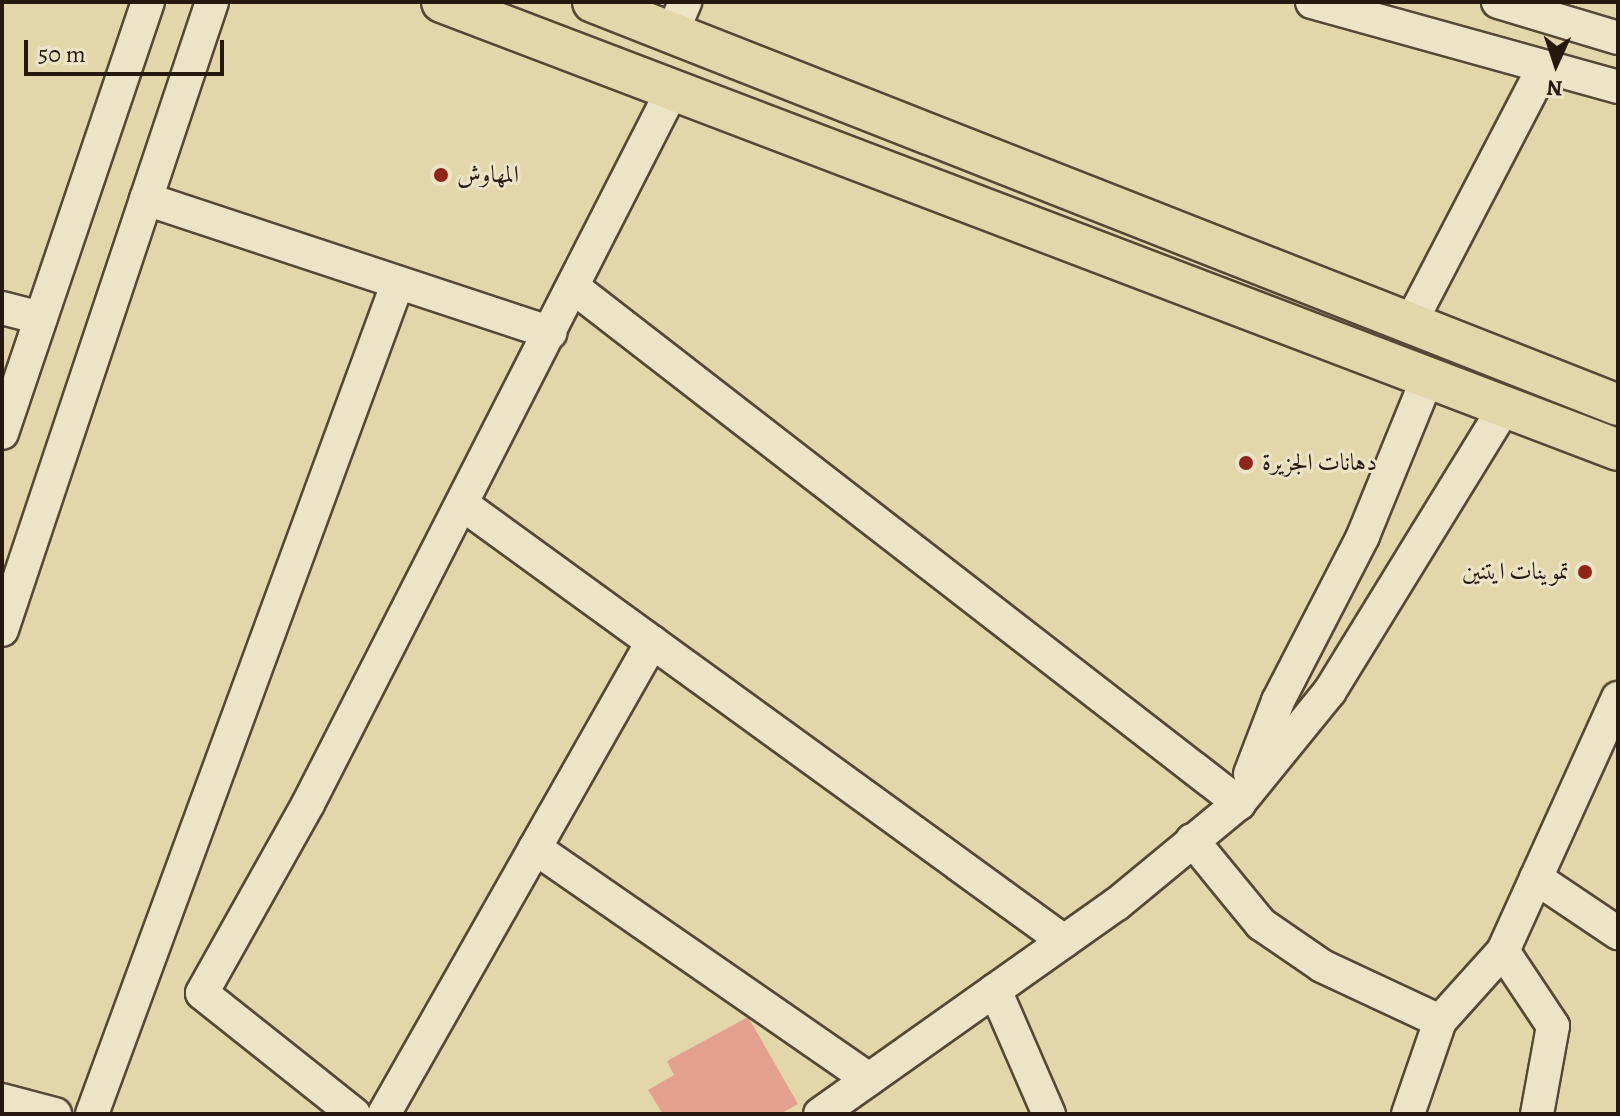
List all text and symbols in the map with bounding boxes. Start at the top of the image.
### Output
scale bar [28,24,228,74]
north arrow [1516,24,1596,104]
text: 50 m [38,38,86,70]
text: N [1546,73,1564,103]
place label: المهاوش [457,161,519,189]
marker: المهاوش [432,166,450,184]
place label: دهانات الجزيرة [1262,449,1377,477]
marker: دهانات الجزيرة [1237,454,1255,472]
place label: تموينات ايتنين [1462,558,1569,586]
marker: تموينات ايتنين [1576,563,1594,581]

